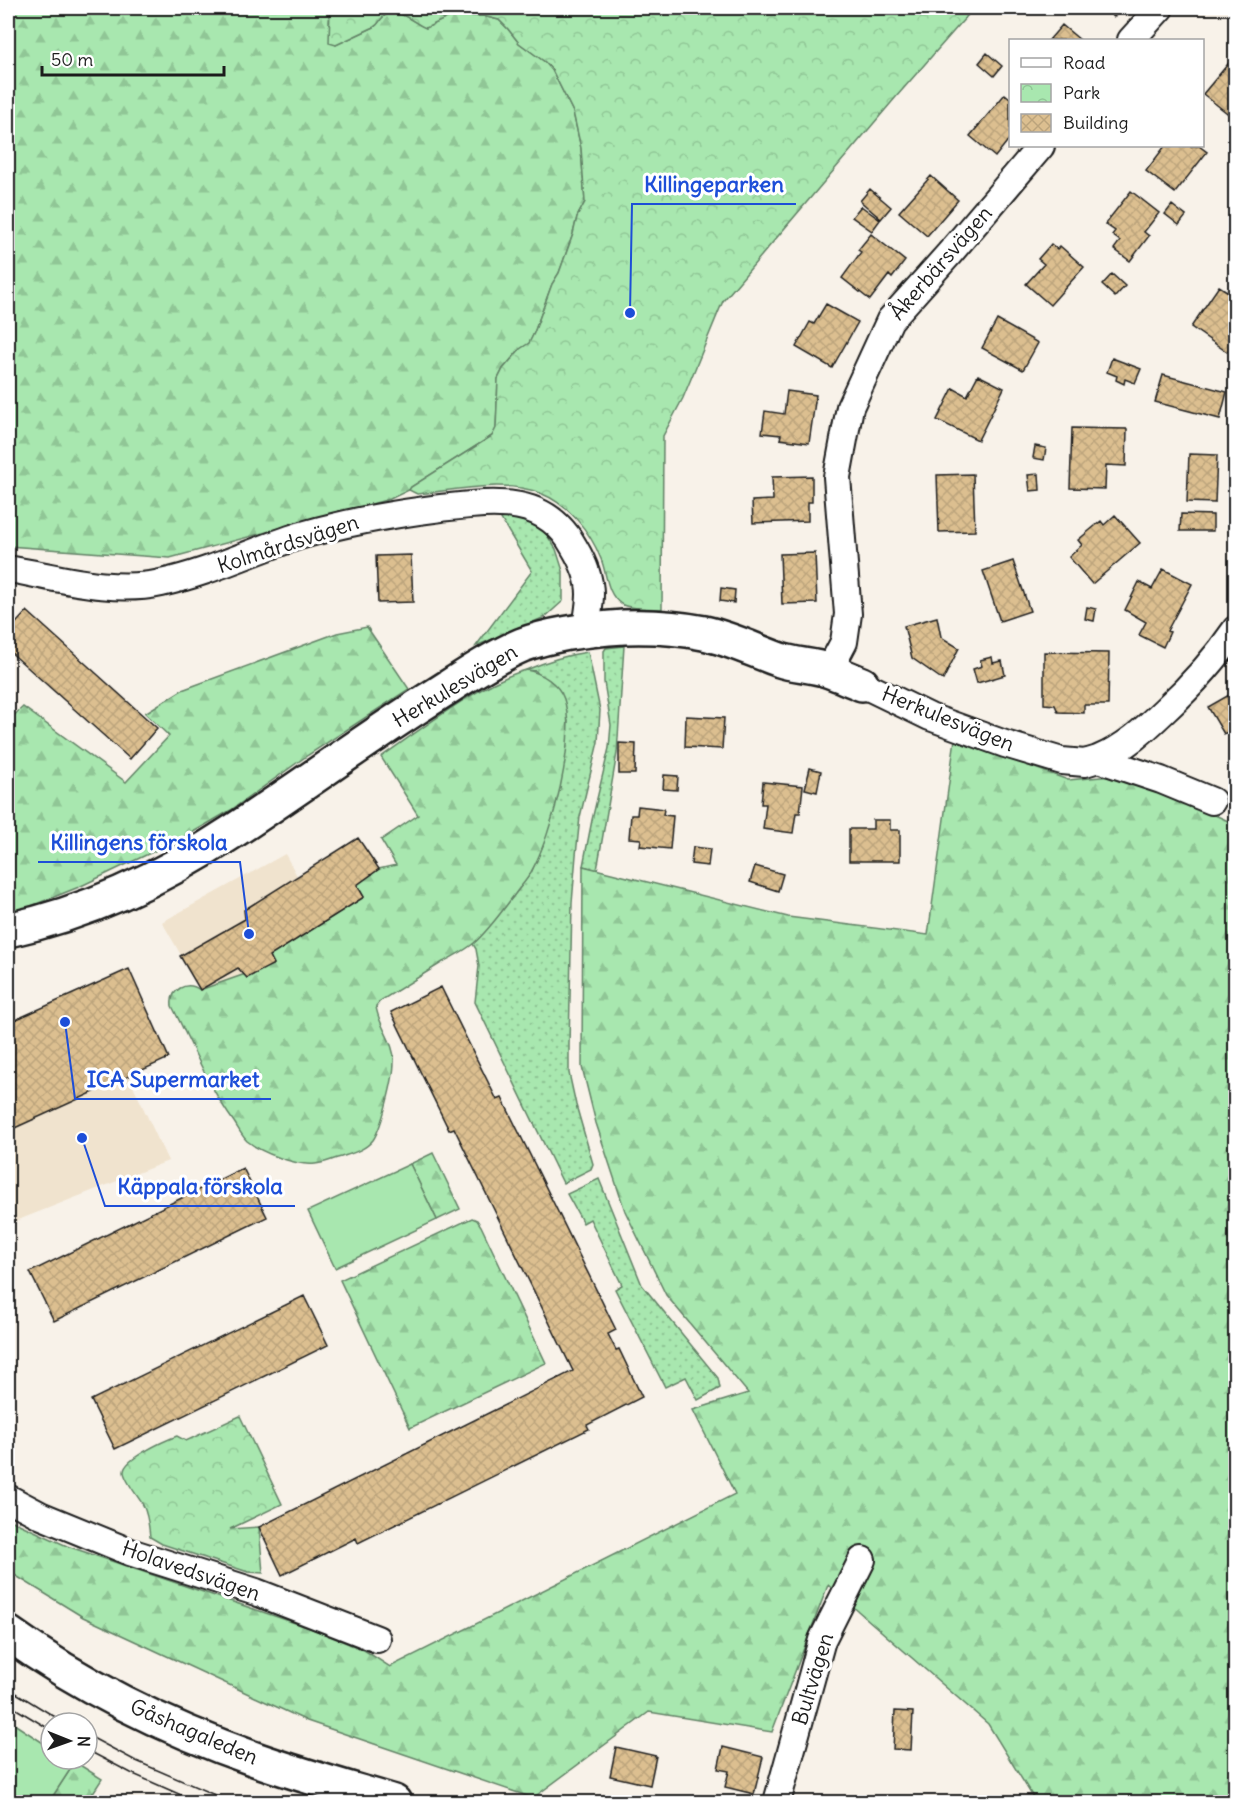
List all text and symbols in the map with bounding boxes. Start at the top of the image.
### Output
scale bar [42,39,224,77]
legend [1009,39,1204,147]
text: 50 m [51,48,93,71]
text: Road [1063,51,1106,74]
text: Park [1063,81,1100,104]
text: Building [1063,111,1128,134]
callout: Killingeparken [632,164,796,204]
text: Killingeparken [644,170,784,198]
street label: Åkerbärsvägen [884,200,998,325]
street label: Kolmårdsvägen [214,508,362,579]
street label: Herkulesvägen [388,638,522,733]
street label: Herkulesvägen [878,680,1018,757]
callout: Killingens förskola [38,822,240,862]
text: Killingens förskola [50,828,228,856]
callout: ICA Supermarket [75,1059,271,1099]
text: ICA Supermarket [87,1065,260,1093]
callout: Käppala förskola [105,1166,295,1206]
text: Käppala förskola [117,1172,283,1200]
street label: Holavedsvägen [119,1534,264,1607]
street label: Bultvägen [786,1629,839,1728]
street label: Gåshagaleden [126,1693,262,1771]
north arrow [39,1711,99,1771]
text: N [74,1736,94,1747]

